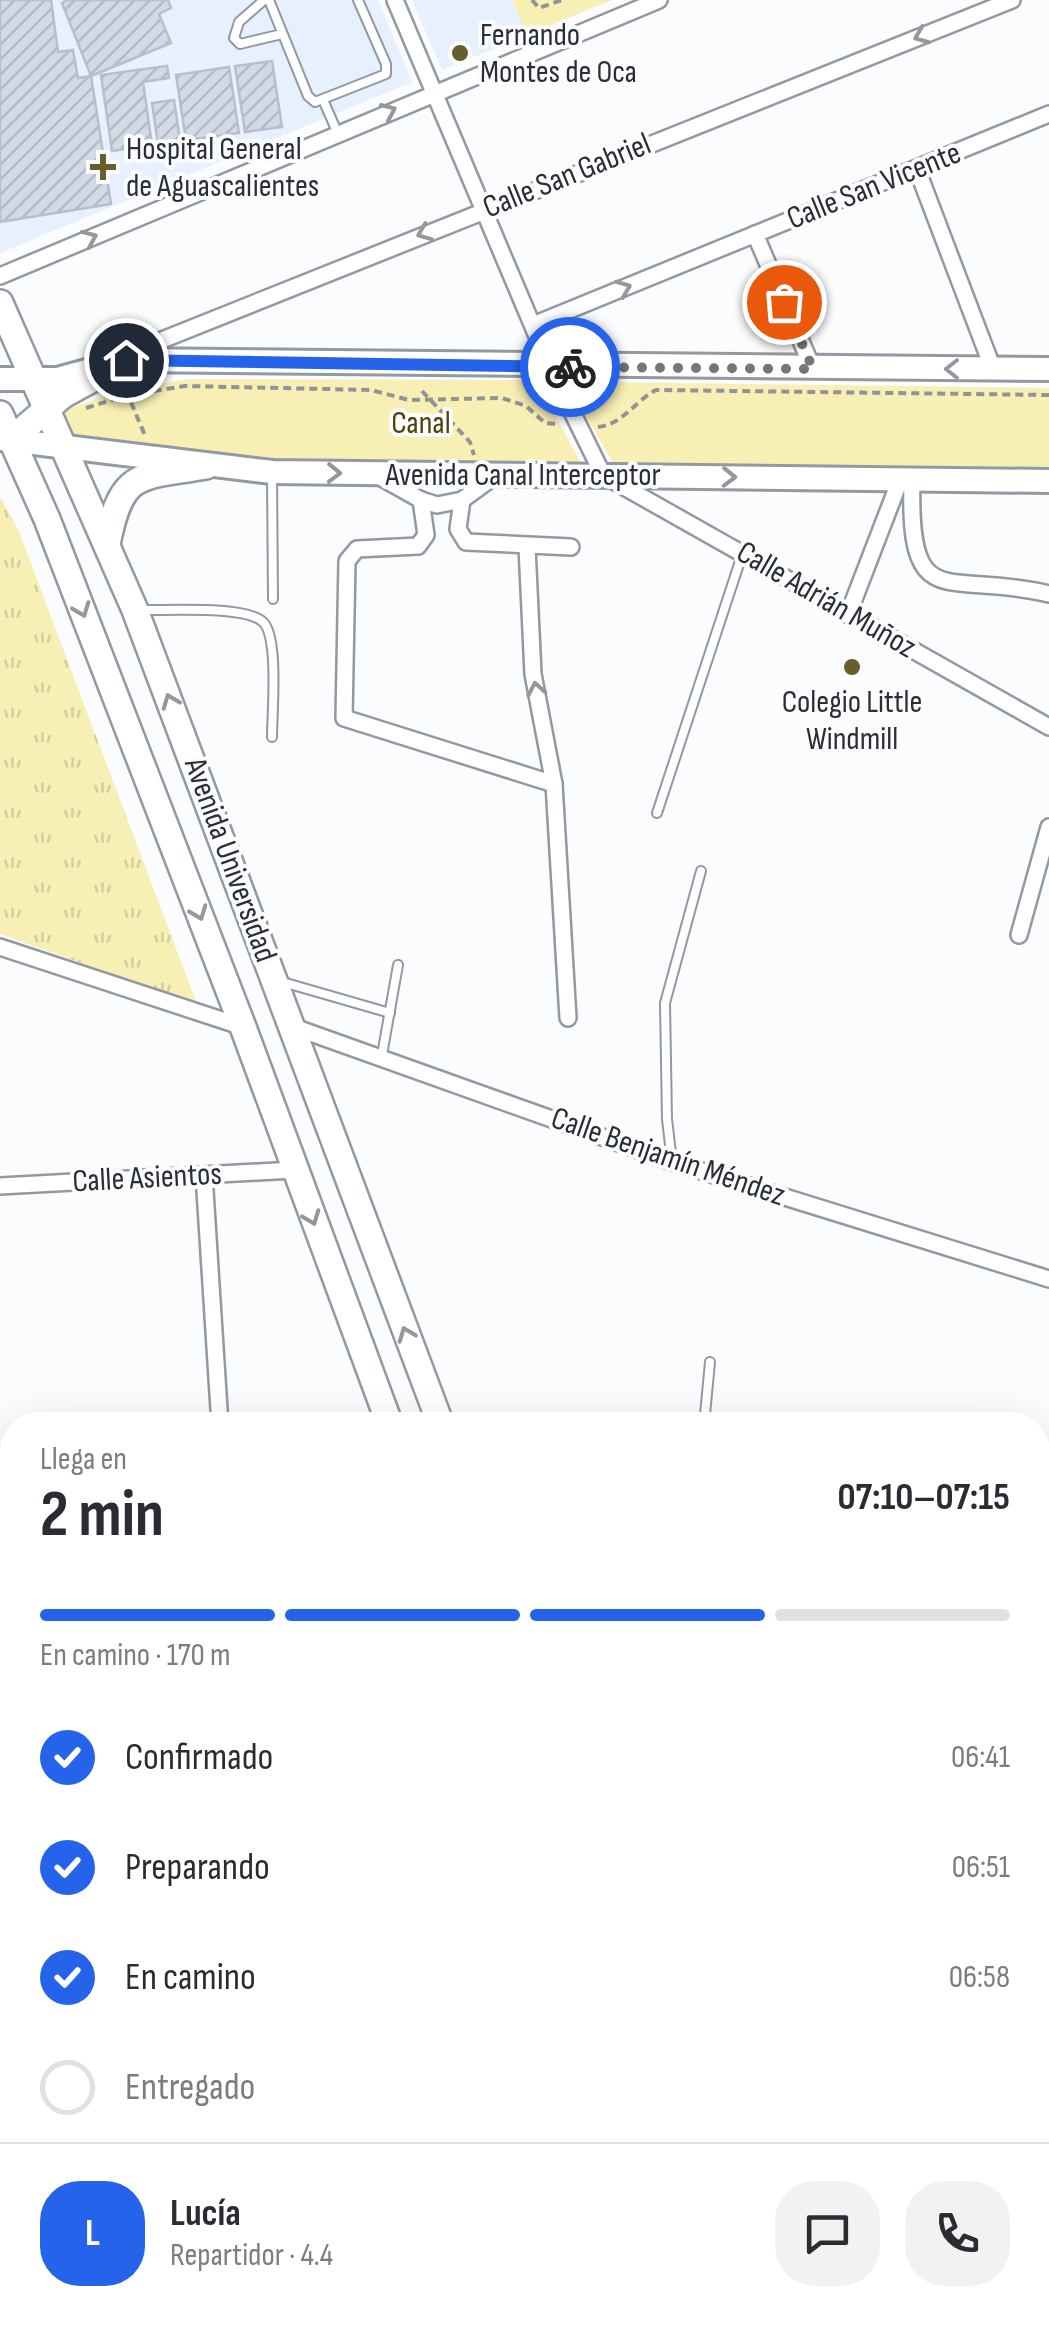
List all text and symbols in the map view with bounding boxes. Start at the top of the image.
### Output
place label: Fernando Montes de Oca [480,16,637,92]
one-way arrow [913,24,931,44]
marker: Fernando Montes de Oca [449,42,471,64]
one-way arrow [379,103,397,123]
street label: Calle San Gabriel [477,125,657,227]
place label: Hospital General de Aguascalientes [126,130,319,206]
street label: Calle San Vicente [781,133,967,239]
marker: Hospital General de Aguascalientes [90,154,116,180]
one-way arrow [416,222,434,242]
one-way arrow [80,230,98,250]
pin [742,260,827,345]
icon: bag [757,275,812,330]
one-way arrow [614,280,631,300]
courier [520,317,620,417]
pin [84,318,169,403]
icon: home [99,333,154,388]
icon: bike [543,340,598,395]
one-way arrow [943,358,958,380]
park label: Canal [391,404,451,443]
street label: Avenida Canal Interceptor [384,456,661,495]
one-way arrow [328,462,343,484]
one-way arrow [721,466,737,487]
street label: Calle Adrián Muñoz [729,533,923,667]
one-way arrow [70,600,90,618]
marker: Colegio Little Windmill [841,656,863,678]
one-way arrow [526,680,547,697]
place label: Colegio Little Windmill [782,683,922,759]
one-way arrow [162,694,182,711]
street label: Avenida Universidad [175,752,285,967]
one-way arrow [188,903,208,921]
street label: Calle Benjamín Méndez [546,1099,790,1215]
street label: Calle Asientos [71,1155,223,1201]
one-way arrow [300,1208,320,1226]
one-way arrow [398,1326,418,1343]
text: Llega en [40,1440,127,1479]
text: 07:10–07:15 [837,1475,1010,1520]
text: 2 min [40,1477,164,1555]
text: En camino · 170 m [40,1636,230,1675]
icon: check [40,1730,95,1785]
text: Confirmado [125,1735,273,1780]
text: 06:41 [951,1738,1010,1777]
icon: check [40,1840,95,1895]
text: Preparando [125,1845,270,1890]
text: 06:51 [952,1848,1010,1887]
icon: check [40,1950,95,2005]
text: En camino [125,1955,256,2000]
text: 06:58 [949,1958,1010,1997]
text: Entregado [125,2065,255,2110]
button: chat [775,2181,880,2286]
button: phone [905,2181,1010,2286]
text: Lucía [170,2191,241,2236]
text: L [85,2211,100,2256]
text: Repartidor · 4.4 [170,2236,333,2275]

